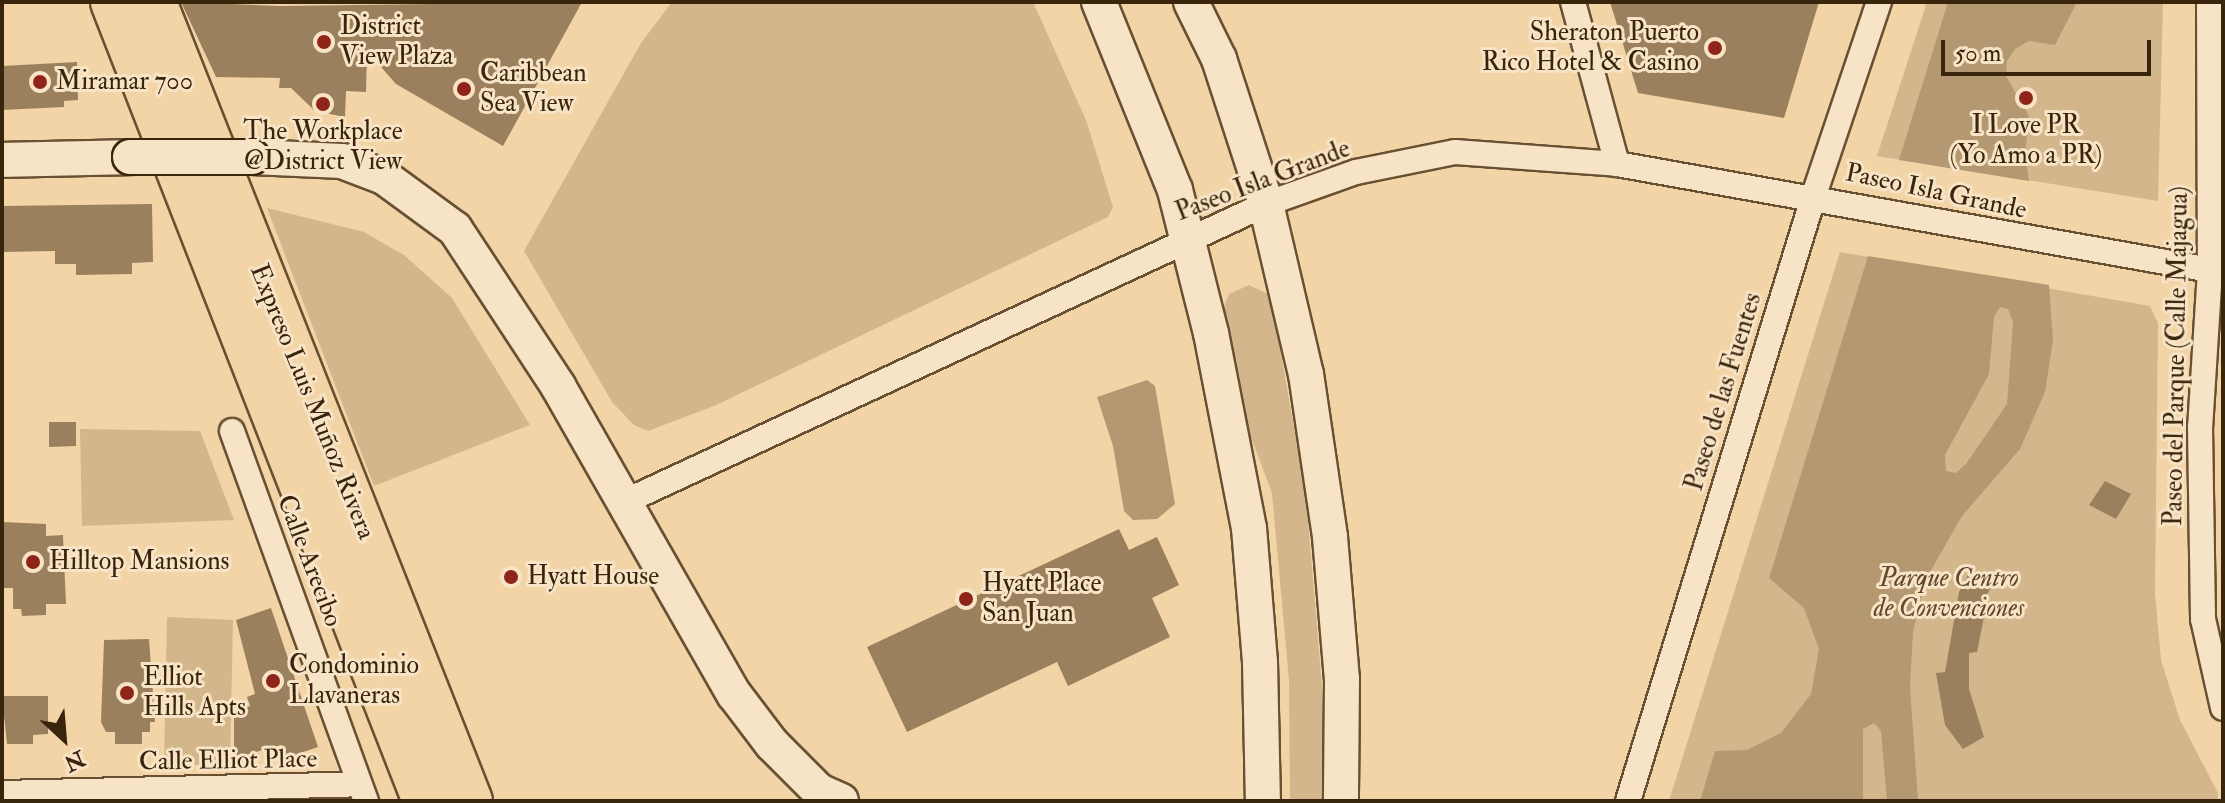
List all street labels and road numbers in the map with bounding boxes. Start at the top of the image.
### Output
street label: Paseo Isla Grande [1171,133,1355,229]
street label: Paseo Isla Grande [1843,158,2029,226]
street label: Paseo del Parque (Calle Majagua) [2158,186,2196,526]
street label: Expreso Luis Muñoz Rivera [242,260,382,544]
street label: Paseo de las Fuentes [1679,289,1769,495]
street label: Calle Arecibo [270,491,348,631]
street label: Calle Elliot Place [139,744,317,778]

